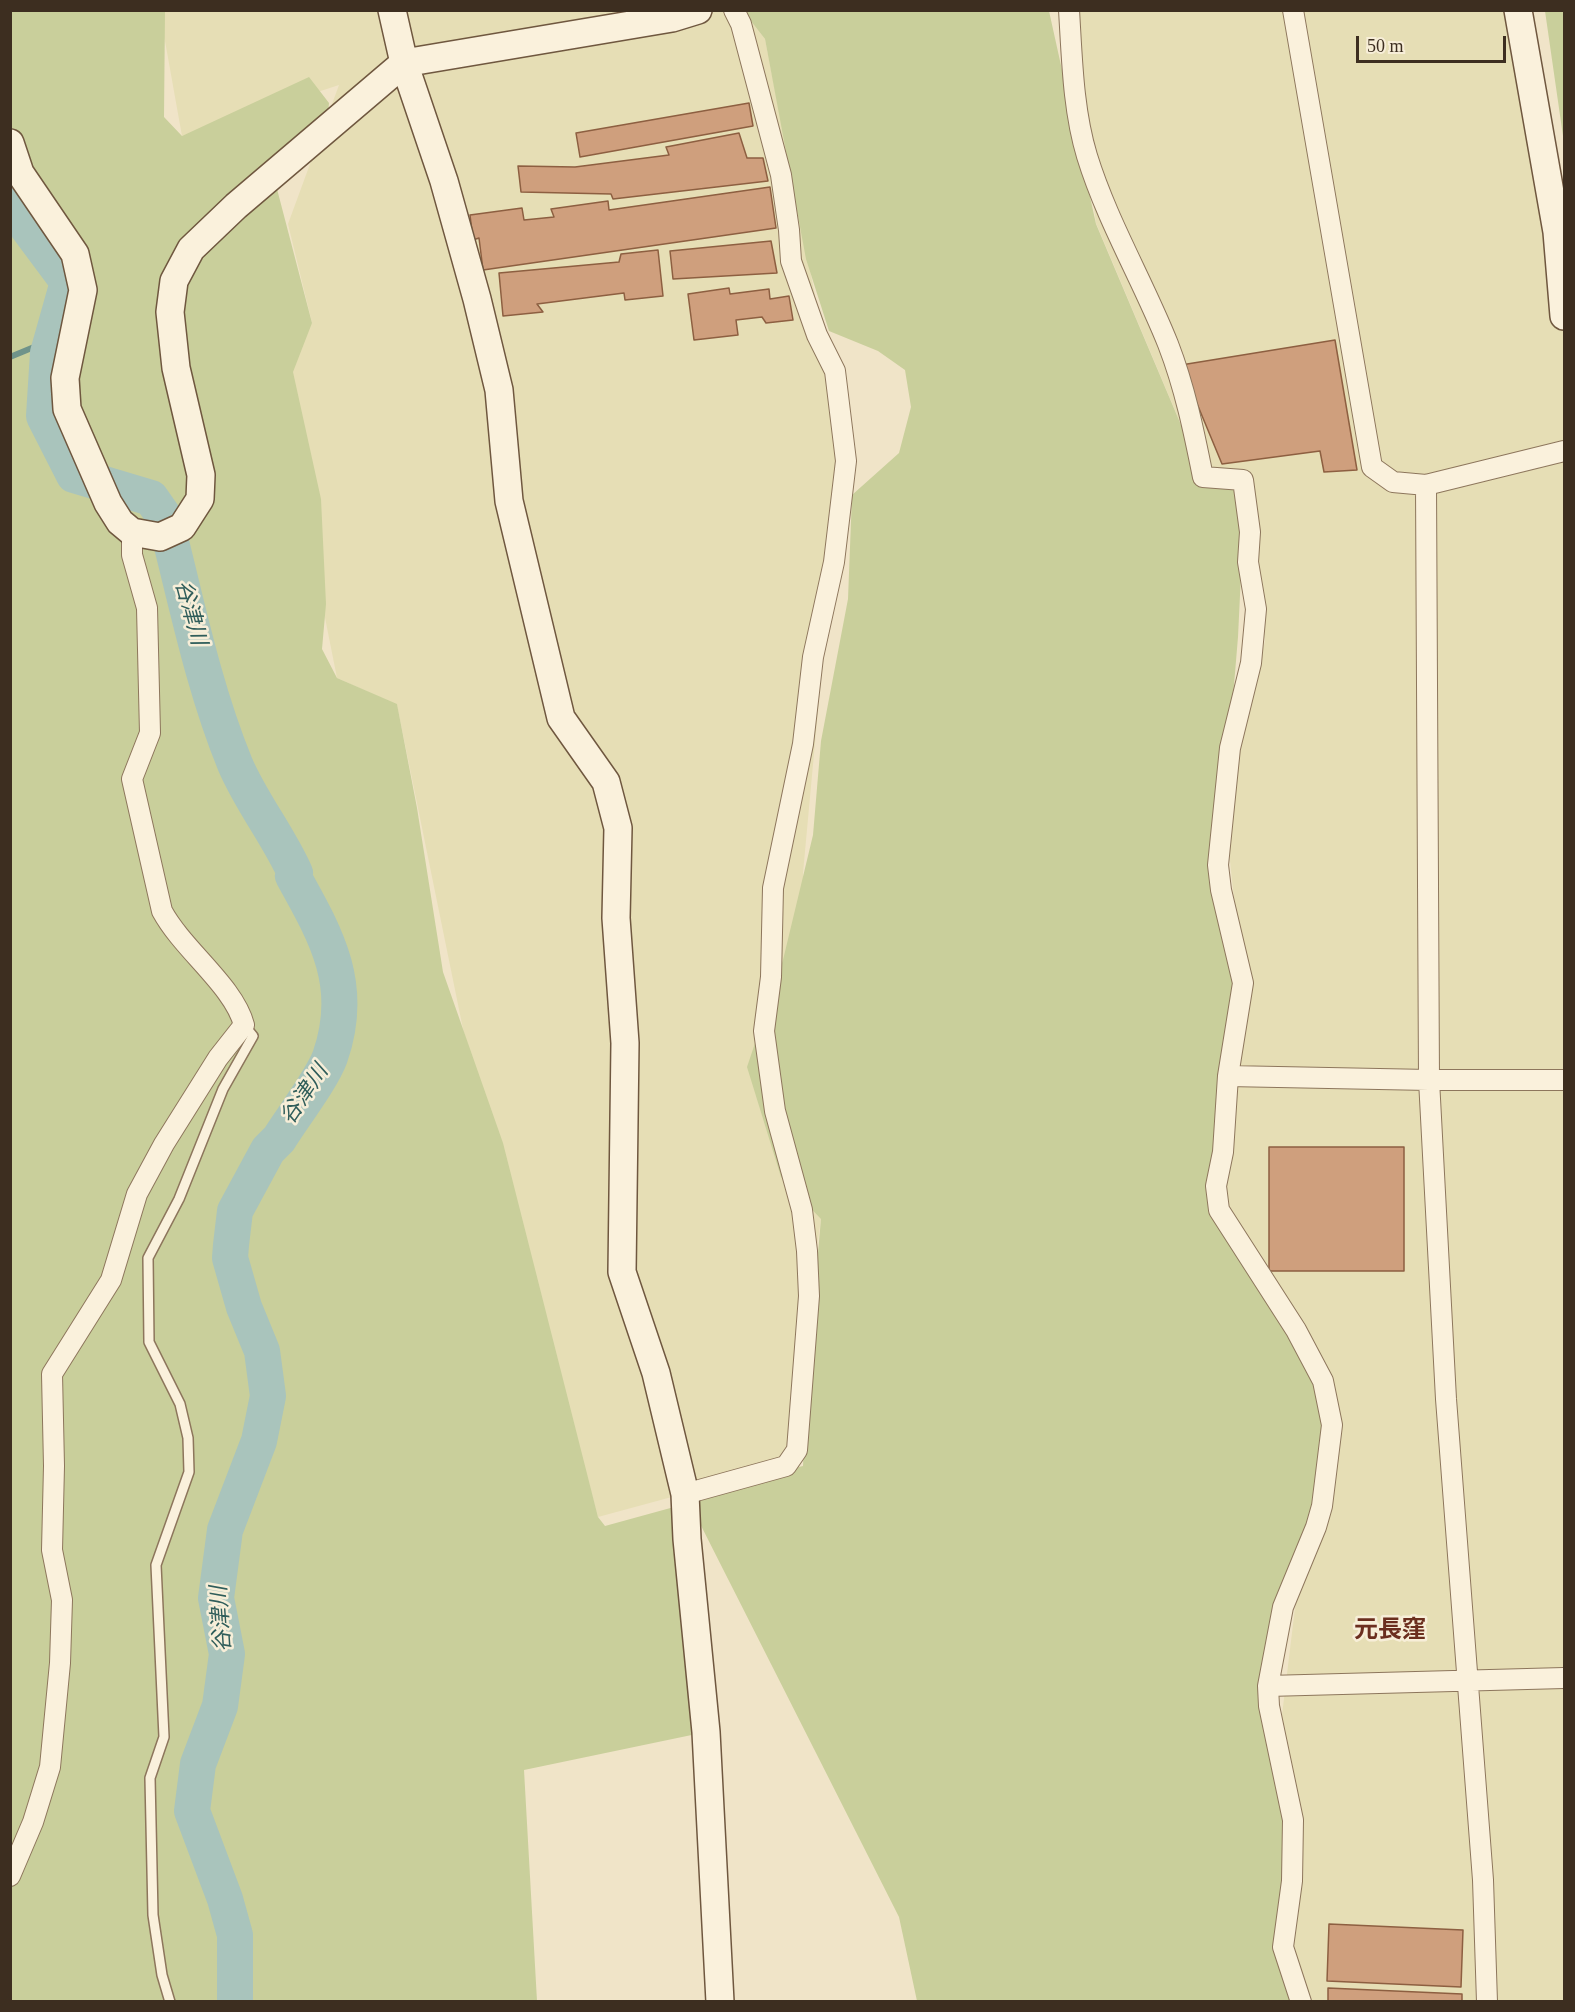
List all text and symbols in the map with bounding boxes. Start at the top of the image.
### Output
scale bar [1359,24,1509,62]
text: 50 m [1367,36,1404,56]
water label: 谷津川 [169,578,211,648]
water label: 谷津川 [276,1060,334,1130]
water label: 谷津川 [207,1585,237,1653]
district label: 元長窪 [1354,1617,1426,1645]

